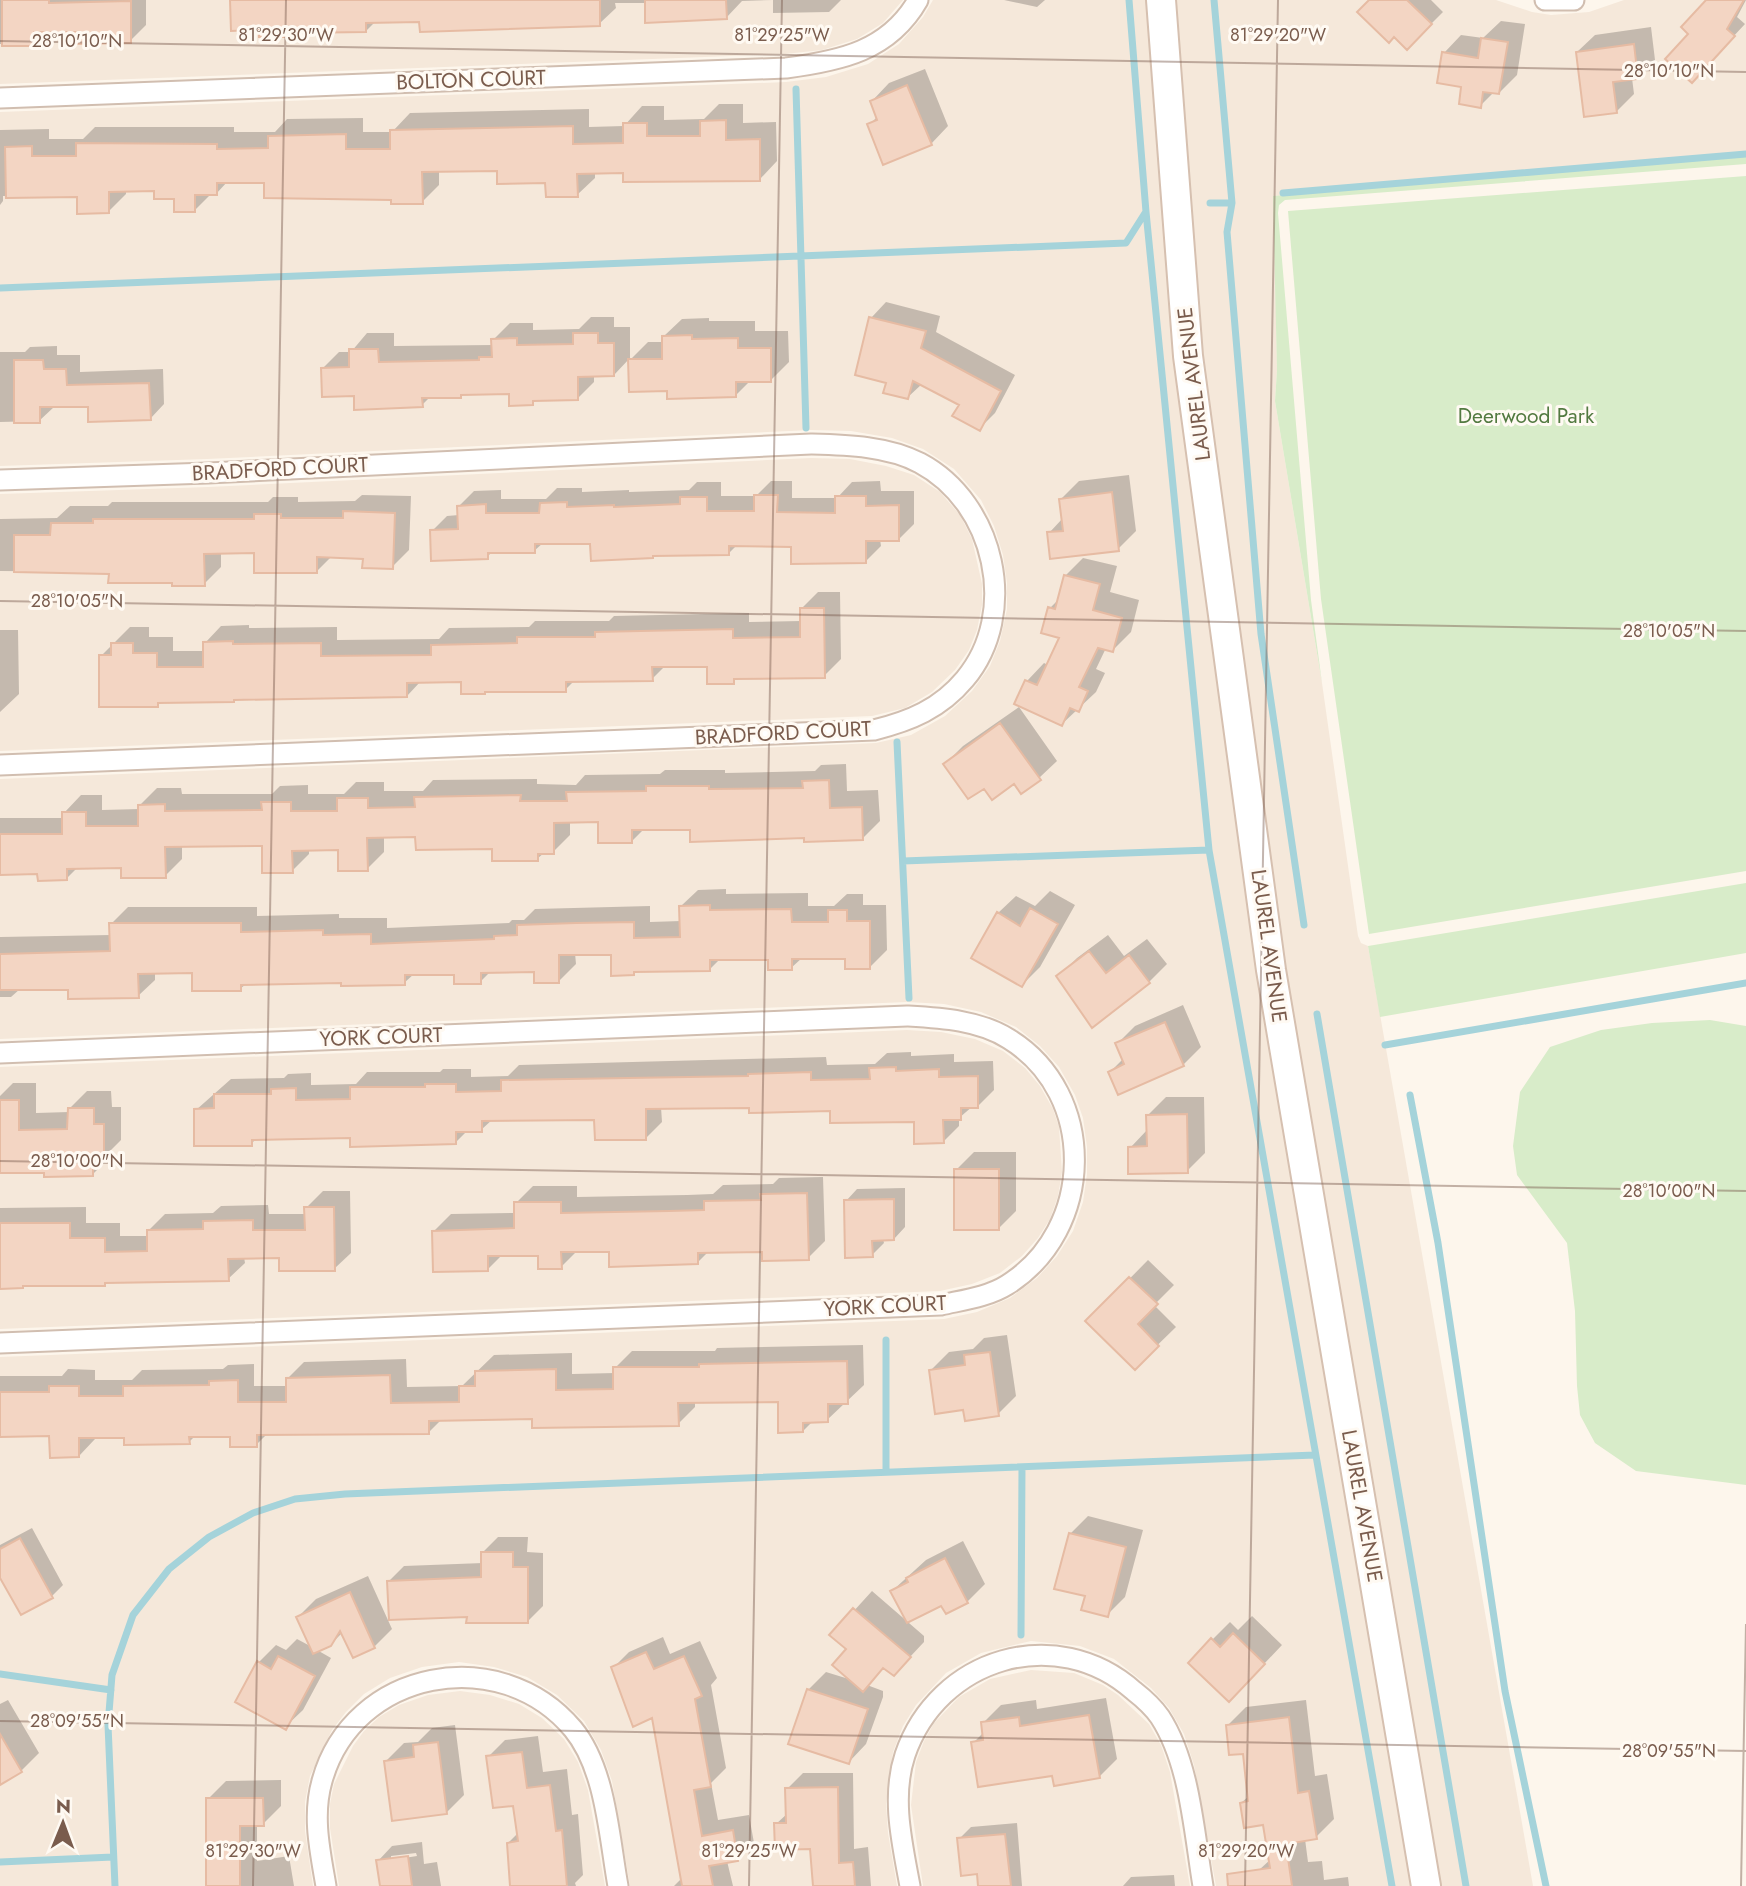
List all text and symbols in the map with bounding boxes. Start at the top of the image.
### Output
text: 81°29'30"W [238,22,334,48]
text: 81°29'25"W [734,22,830,48]
text: 81°29'20"W [1230,22,1326,48]
text: 28°10'10"N [32,28,122,54]
text: 28°10'10"N [1624,58,1714,84]
street label: BOLTON COURT [396,62,547,98]
street label: LAUREL AVENUE [1170,306,1218,462]
park label: Deerwood Park [1458,401,1595,431]
street label: BRADFORD COURT [191,449,369,489]
text: 28°10'05"N [31,588,123,614]
text: 28°10'05"N [1623,618,1715,644]
street label: BRADFORD COURT [694,713,872,753]
street label: LAUREL AVENUE [1243,868,1295,1024]
street label: YORK COURT [319,1020,443,1054]
text: 28°10'00"N [30,1148,124,1174]
text: 28°10'00"N [1622,1178,1716,1204]
street label: YORK COURT [823,1288,947,1324]
street label: LAUREL AVENUE [1334,1427,1390,1585]
text: 28°09'55"N [30,1708,124,1734]
text: 28°09'55"N [1622,1738,1716,1764]
north arrow [28,1788,98,1858]
text: N [56,1793,71,1820]
text: 81°29'30"W [205,1838,301,1864]
text: 81°29'25"W [701,1838,797,1864]
text: 81°29'20"W [1198,1838,1294,1864]

